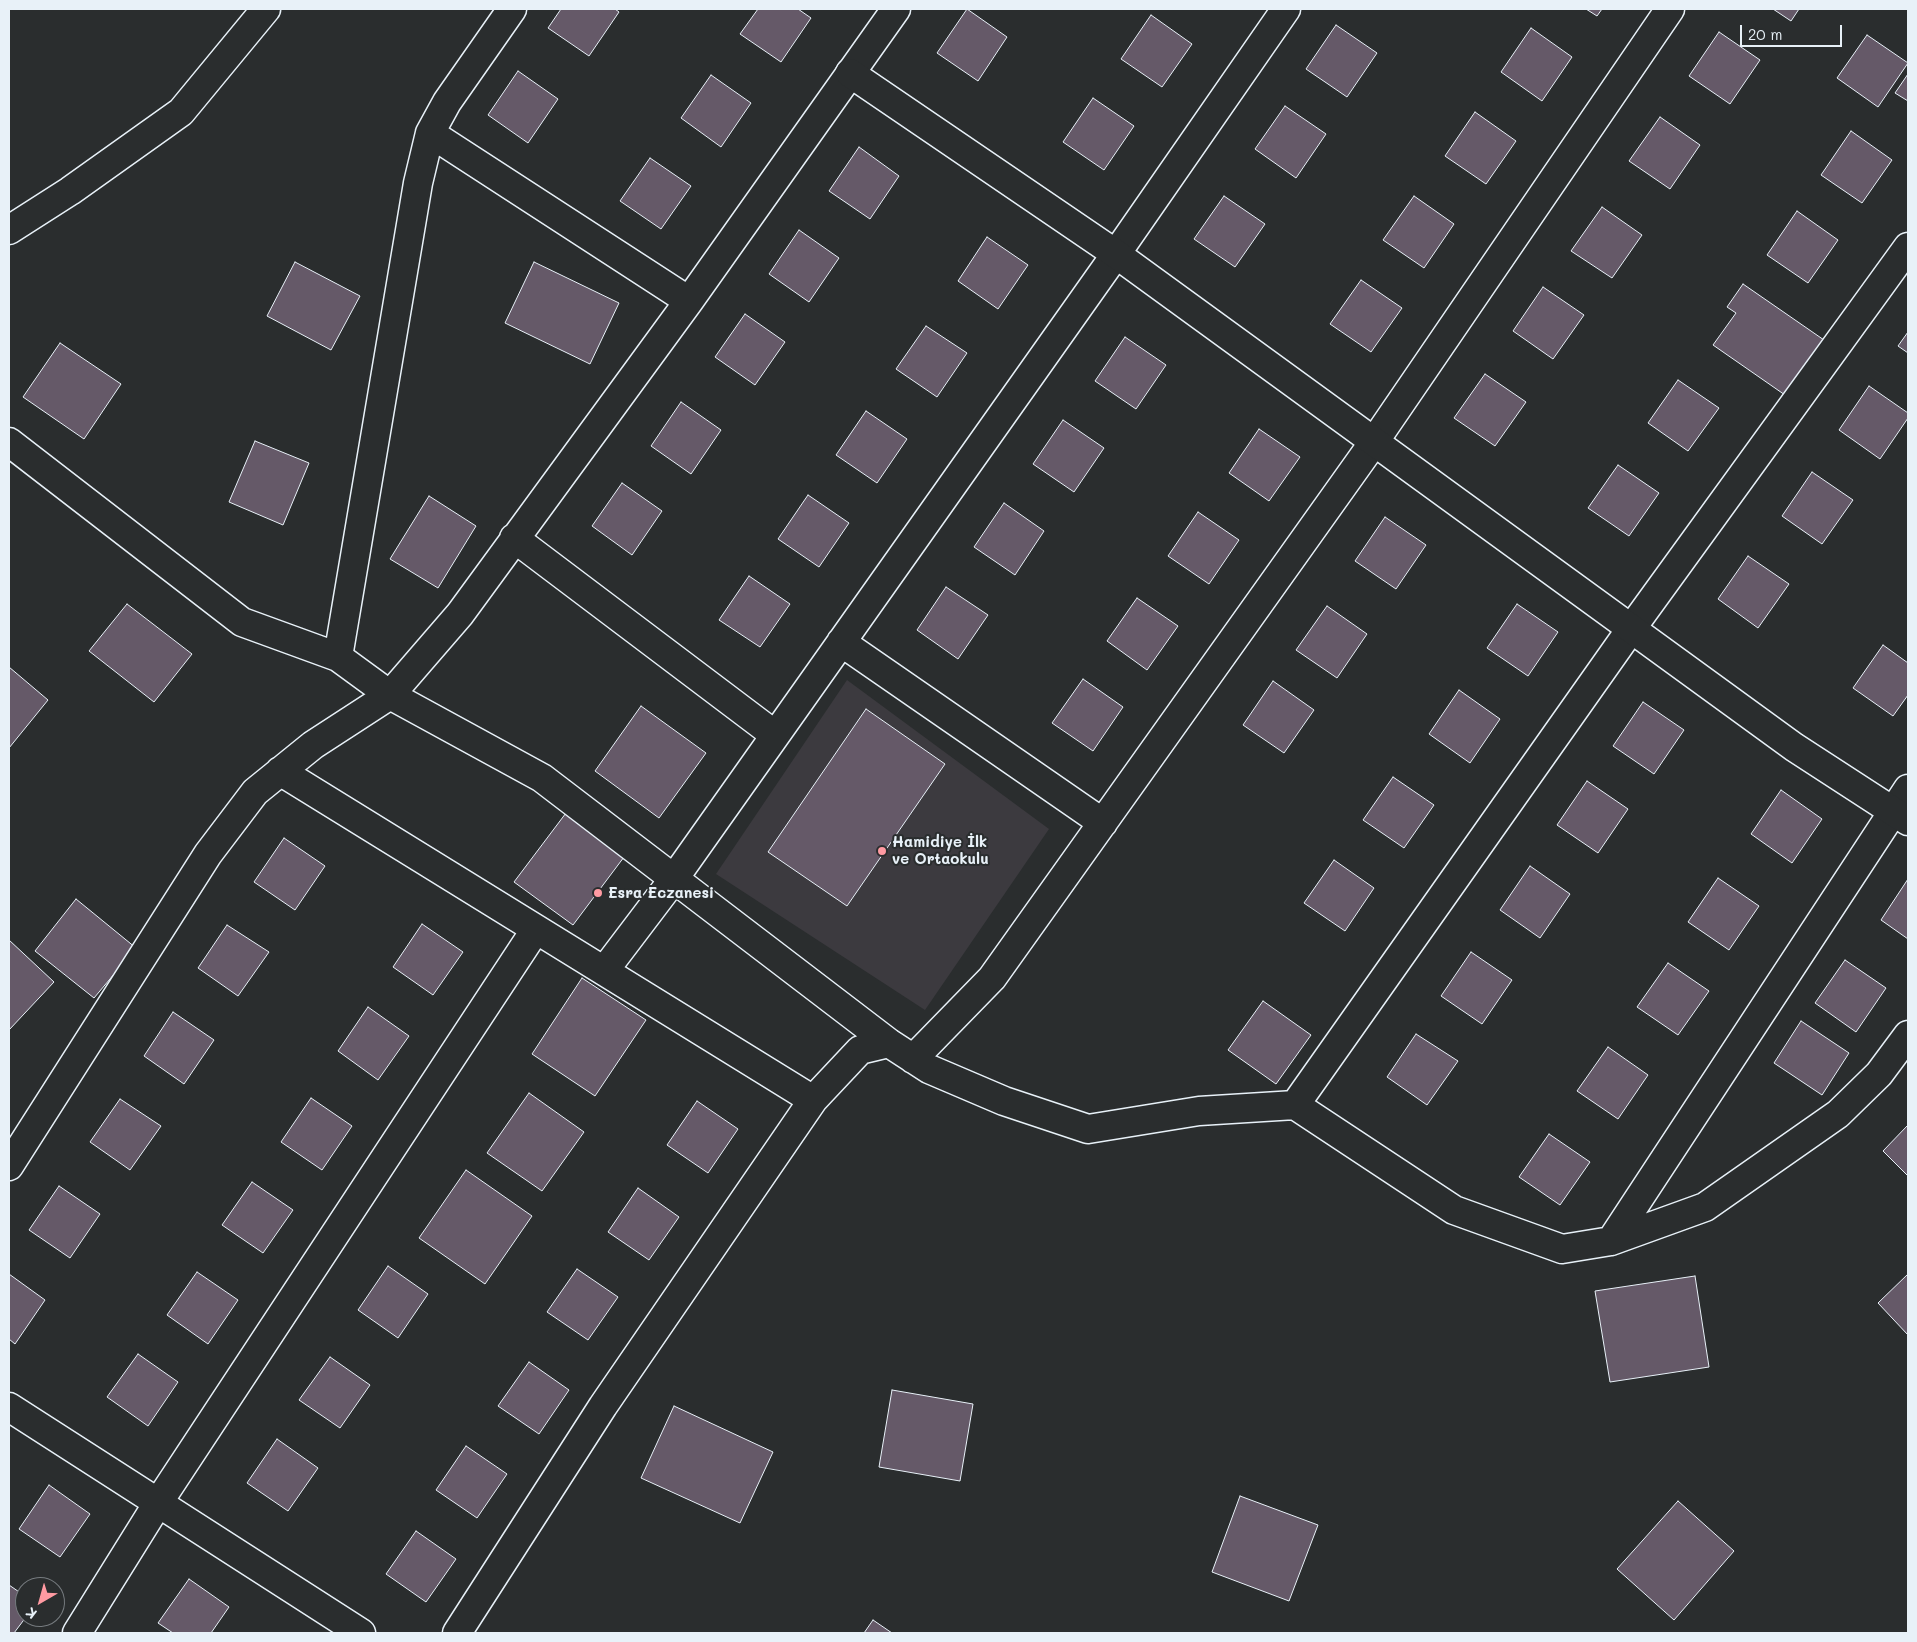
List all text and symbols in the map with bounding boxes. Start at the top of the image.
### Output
scale bar [1742,15,1844,47]
text: 20 m [1748,24,1782,44]
place label: Hamidiye İlk ve Ortaokulu [892,833,989,868]
marker: Hamidiye İlk ve Ortaokulu [876,845,888,857]
place label: Esra Eczanesi [608,884,714,902]
marker: Esra Eczanesi [592,887,604,899]
north arrow [15,1577,65,1627]
text: K [22,1603,41,1624]

